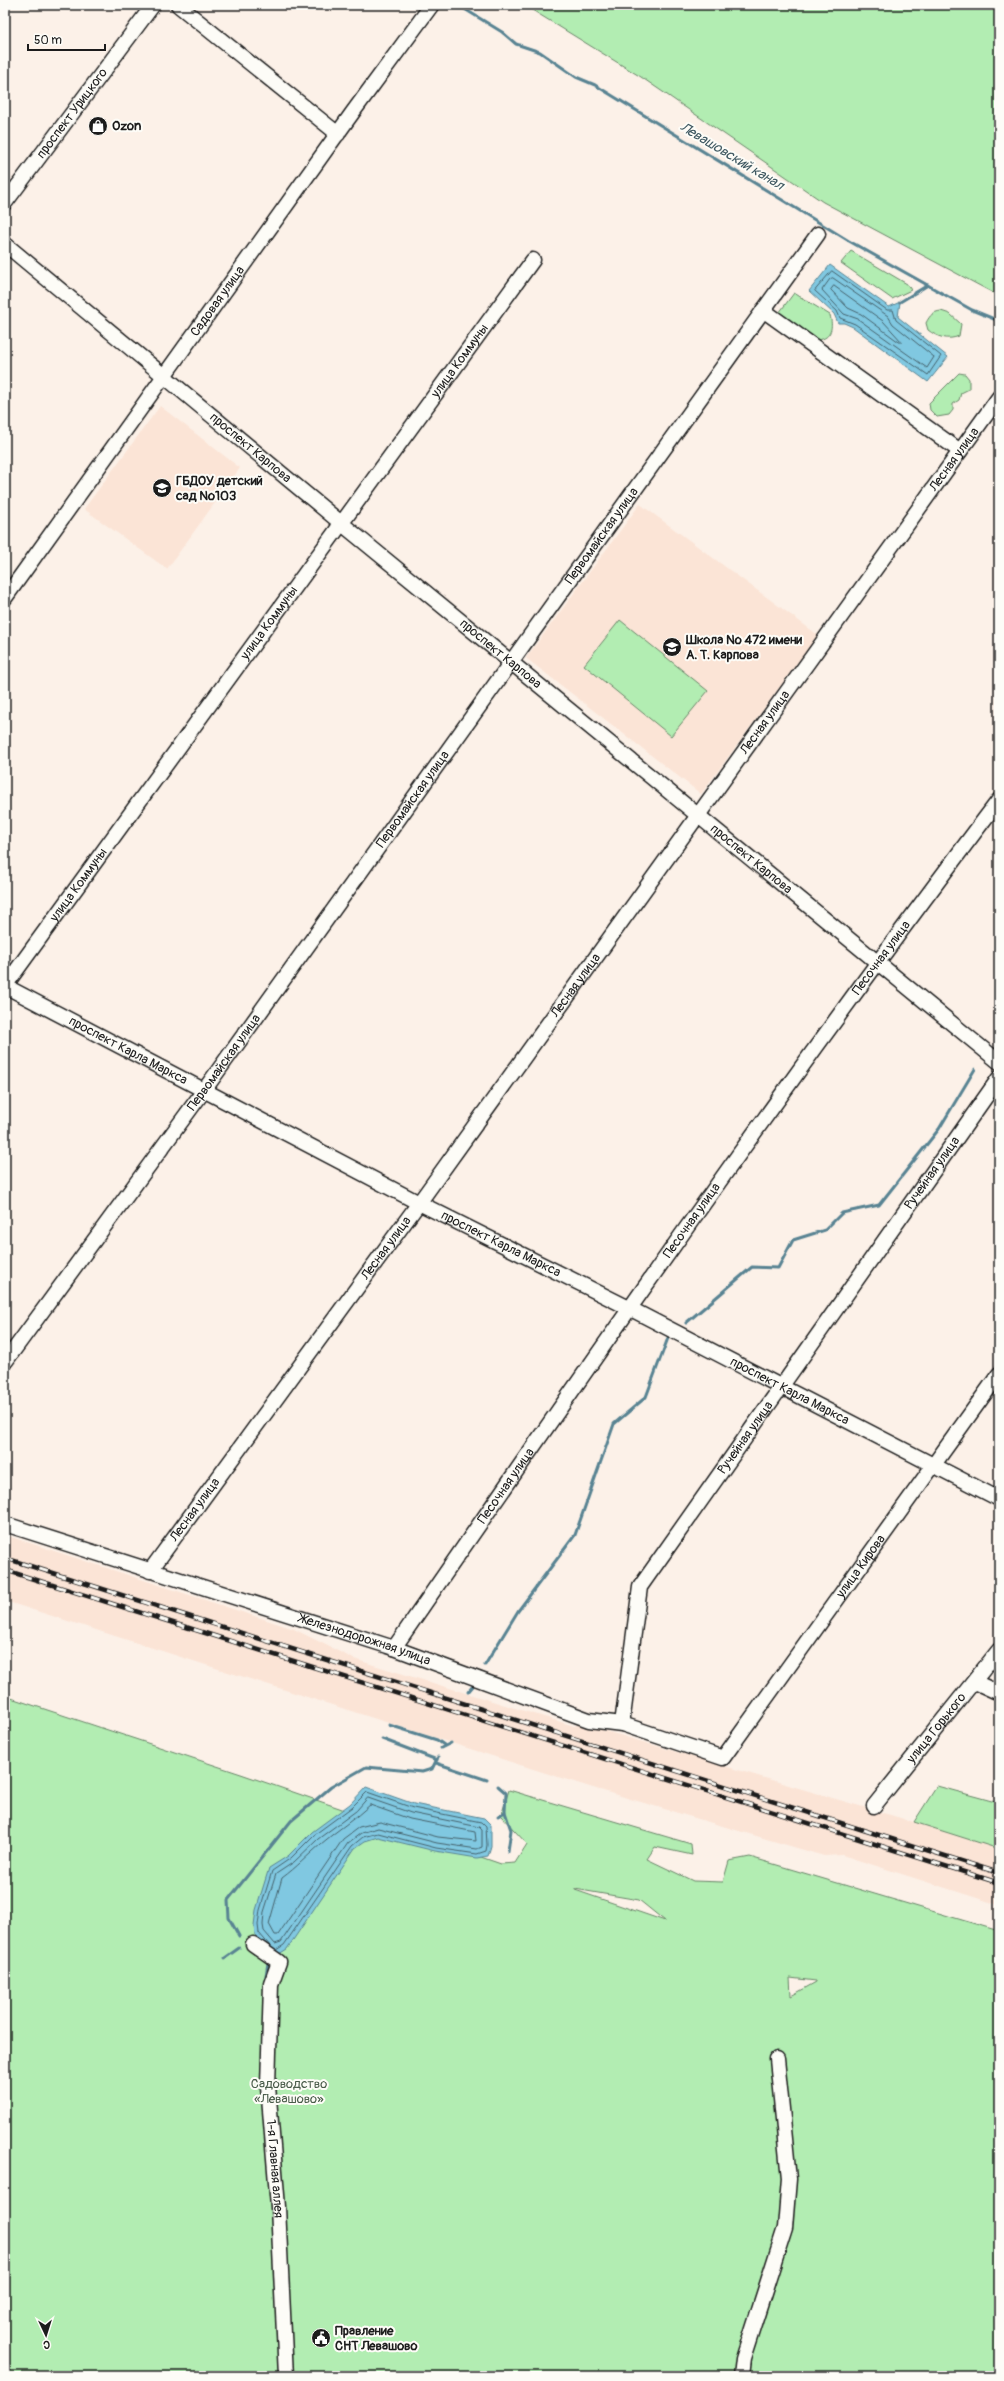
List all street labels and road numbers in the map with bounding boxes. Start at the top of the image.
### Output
street label: проспект Урицкого [33,65,111,162]
street label: Садовая улица [187,263,248,340]
street label: улица Коммуны [427,321,492,402]
street label: проспект Карпова [206,409,294,486]
street label: Лесная улица [925,424,982,495]
street label: Первомайская улица [561,484,642,587]
street label: улица Коммуны [236,583,301,664]
street label: проспект Карпова [456,615,545,692]
street label: Лесная улица [736,687,793,758]
street label: Первомайская улица [373,748,453,851]
street label: проспект Карпова [707,821,795,897]
street label: улица Коммуны [46,845,111,926]
street label: Песочная улица [849,917,914,998]
street label: Лесная улица [547,950,604,1021]
street label: Первомайская улица [184,1011,264,1114]
street label: проспект Карла Маркса [66,1013,190,1088]
street label: Ручейная улица [901,1133,963,1212]
street label: Песочная улица [660,1180,724,1261]
street label: проспект Карла Маркса [438,1207,563,1281]
street label: Лесная улица [357,1213,415,1284]
street label: проспект Карла Маркса [727,1354,852,1428]
street label: Ручейная улица [714,1398,776,1477]
street label: Песочная улица [474,1445,538,1527]
street label: Лесная улица [166,1475,223,1545]
street label: улица Кирова [832,1532,889,1602]
street label: Железнодорожная улица [295,1610,433,1669]
street label: улица Горького [903,1690,970,1767]
street label: 1-я Главная аллея [263,2119,287,2218]

